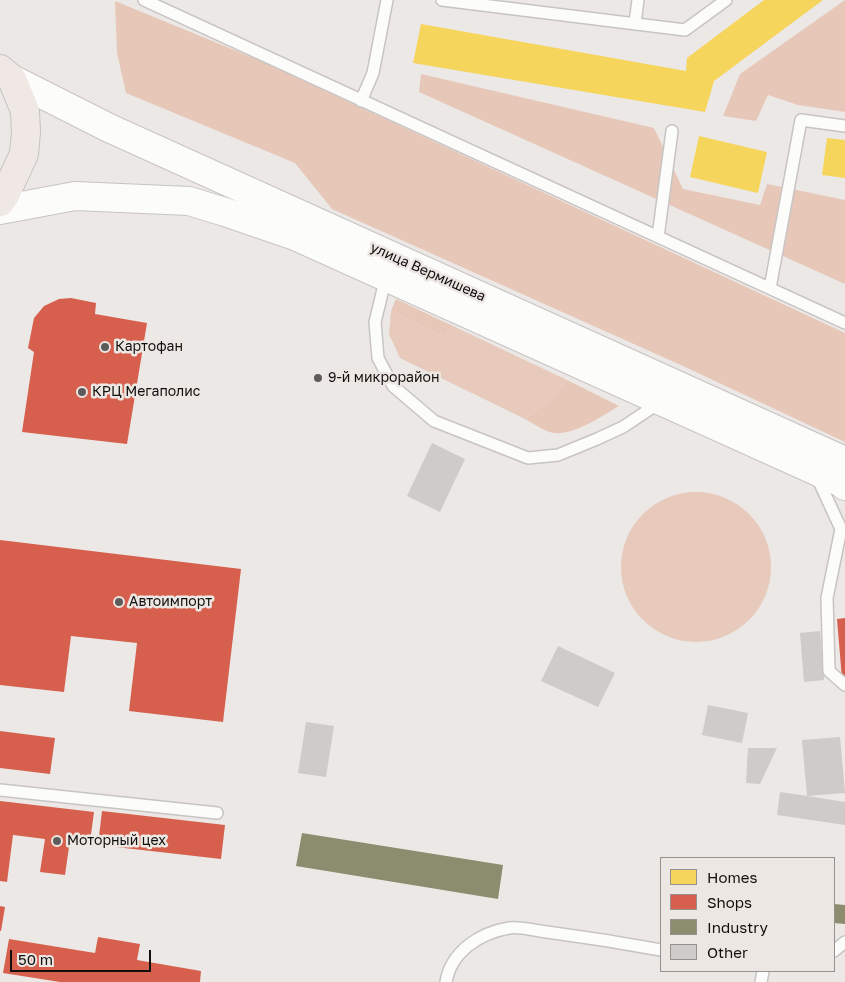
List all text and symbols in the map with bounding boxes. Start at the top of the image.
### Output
street label: улица Вермишева [368,239,488,305]
place label: Картофан [115,339,183,355]
marker: Картофан [99,341,111,353]
place label: 9-й микрорайон [328,370,440,386]
marker: 9-й микрорайон [312,372,324,384]
place label: КРЦ Мегаполис [92,384,200,400]
marker: КРЦ Мегаполис [76,386,88,398]
place label: Автоимпорт [129,594,212,610]
marker: Автоимпорт [113,596,125,608]
place label: Моторный цех [67,833,166,849]
marker: Моторный цех [51,835,63,847]
legend [660,857,835,972]
text: Homes [707,868,757,886]
text: Shops [707,893,752,911]
text: Industry [707,918,768,936]
scale bar [12,940,154,972]
text: Other [707,943,748,961]
text: 50 m [18,950,53,968]

